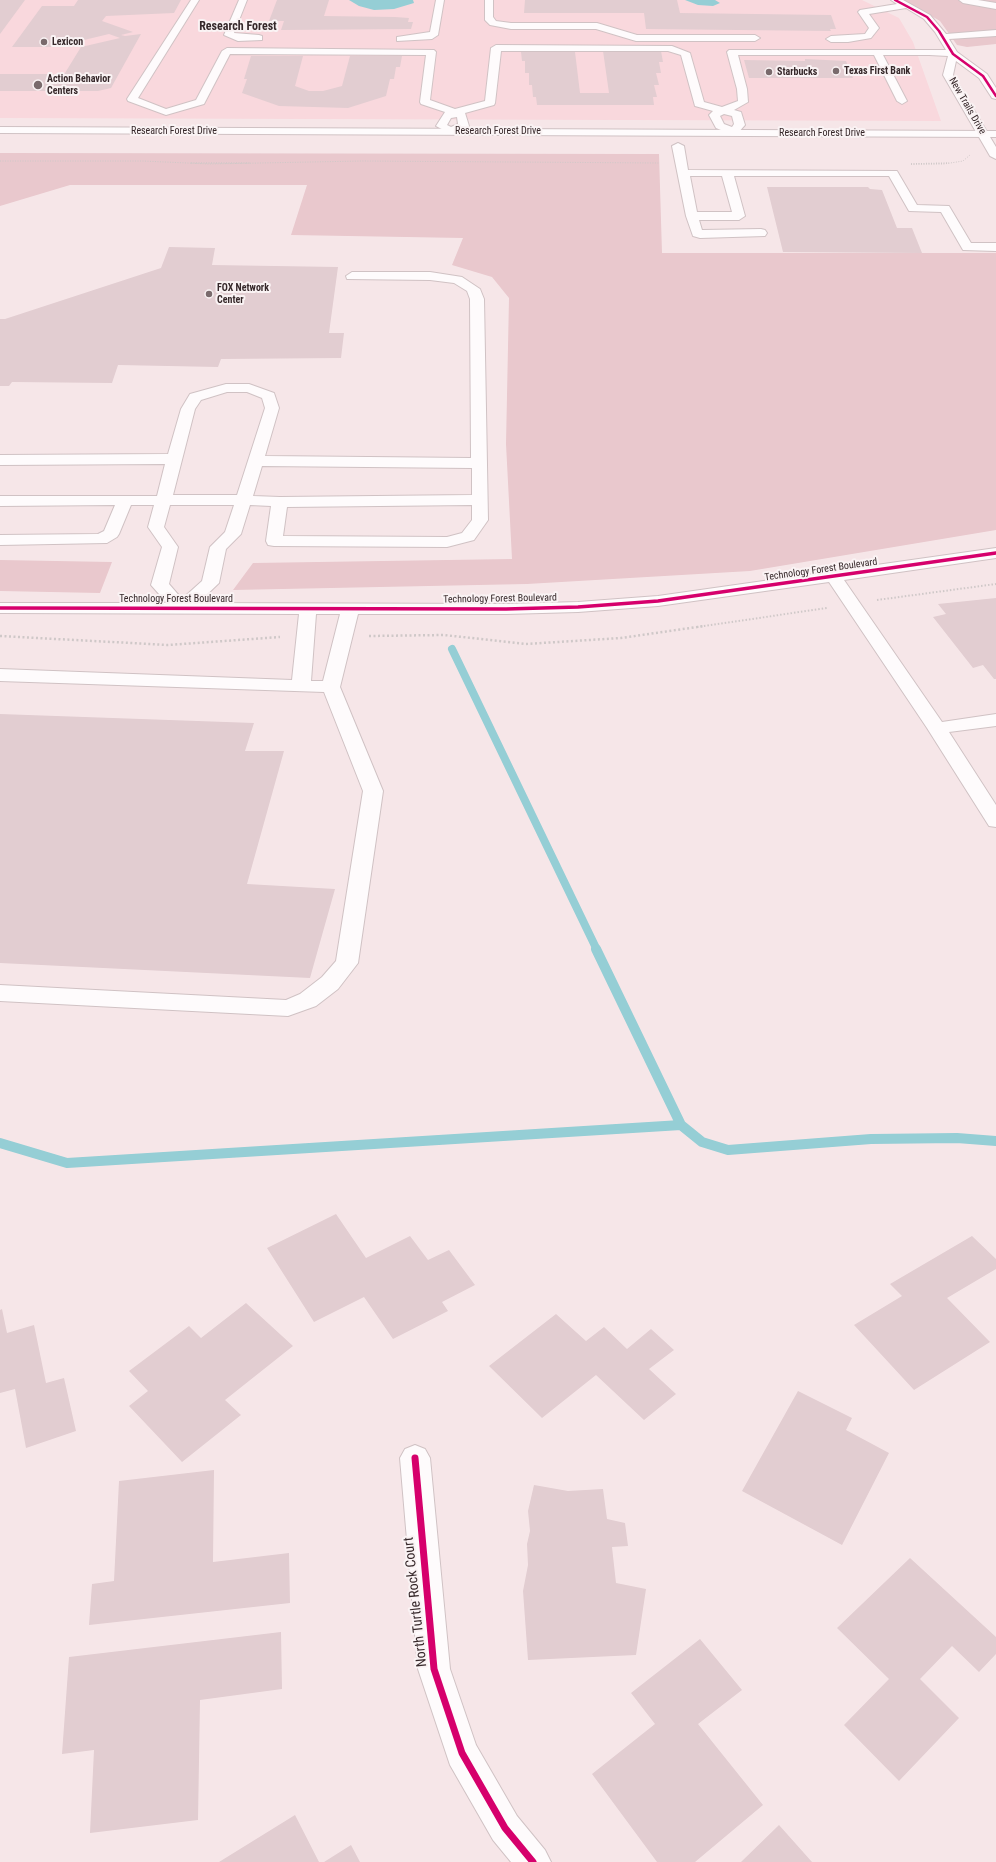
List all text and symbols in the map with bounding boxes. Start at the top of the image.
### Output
district label: Research Forest [199,20,277,34]
place label: Lexicon [52,36,83,48]
marker: Lexicon [39,37,49,47]
place label: Texas First Bank [844,65,910,77]
place label: Starbucks [777,66,817,78]
marker: Texas First Bank [831,66,841,76]
marker: Starbucks [764,67,774,77]
place label: Action Behavior Centers [47,73,111,96]
street label: New Trails Drive [946,75,988,137]
marker: Action Behavior Centers [32,79,44,91]
street label: Research Forest Drive [131,125,217,137]
street label: Research Forest Drive [455,125,541,137]
street label: Research Forest Drive [779,127,865,139]
place label: FOX Network Center [217,282,269,306]
marker: FOX Network Center [204,289,214,299]
street label: Technology Forest Boulevard [764,556,878,584]
street label: Technology Forest Boulevard [443,592,557,606]
street label: Technology Forest Boulevard [119,593,233,605]
street label: North Turtle Rock Court [401,1536,431,1668]

